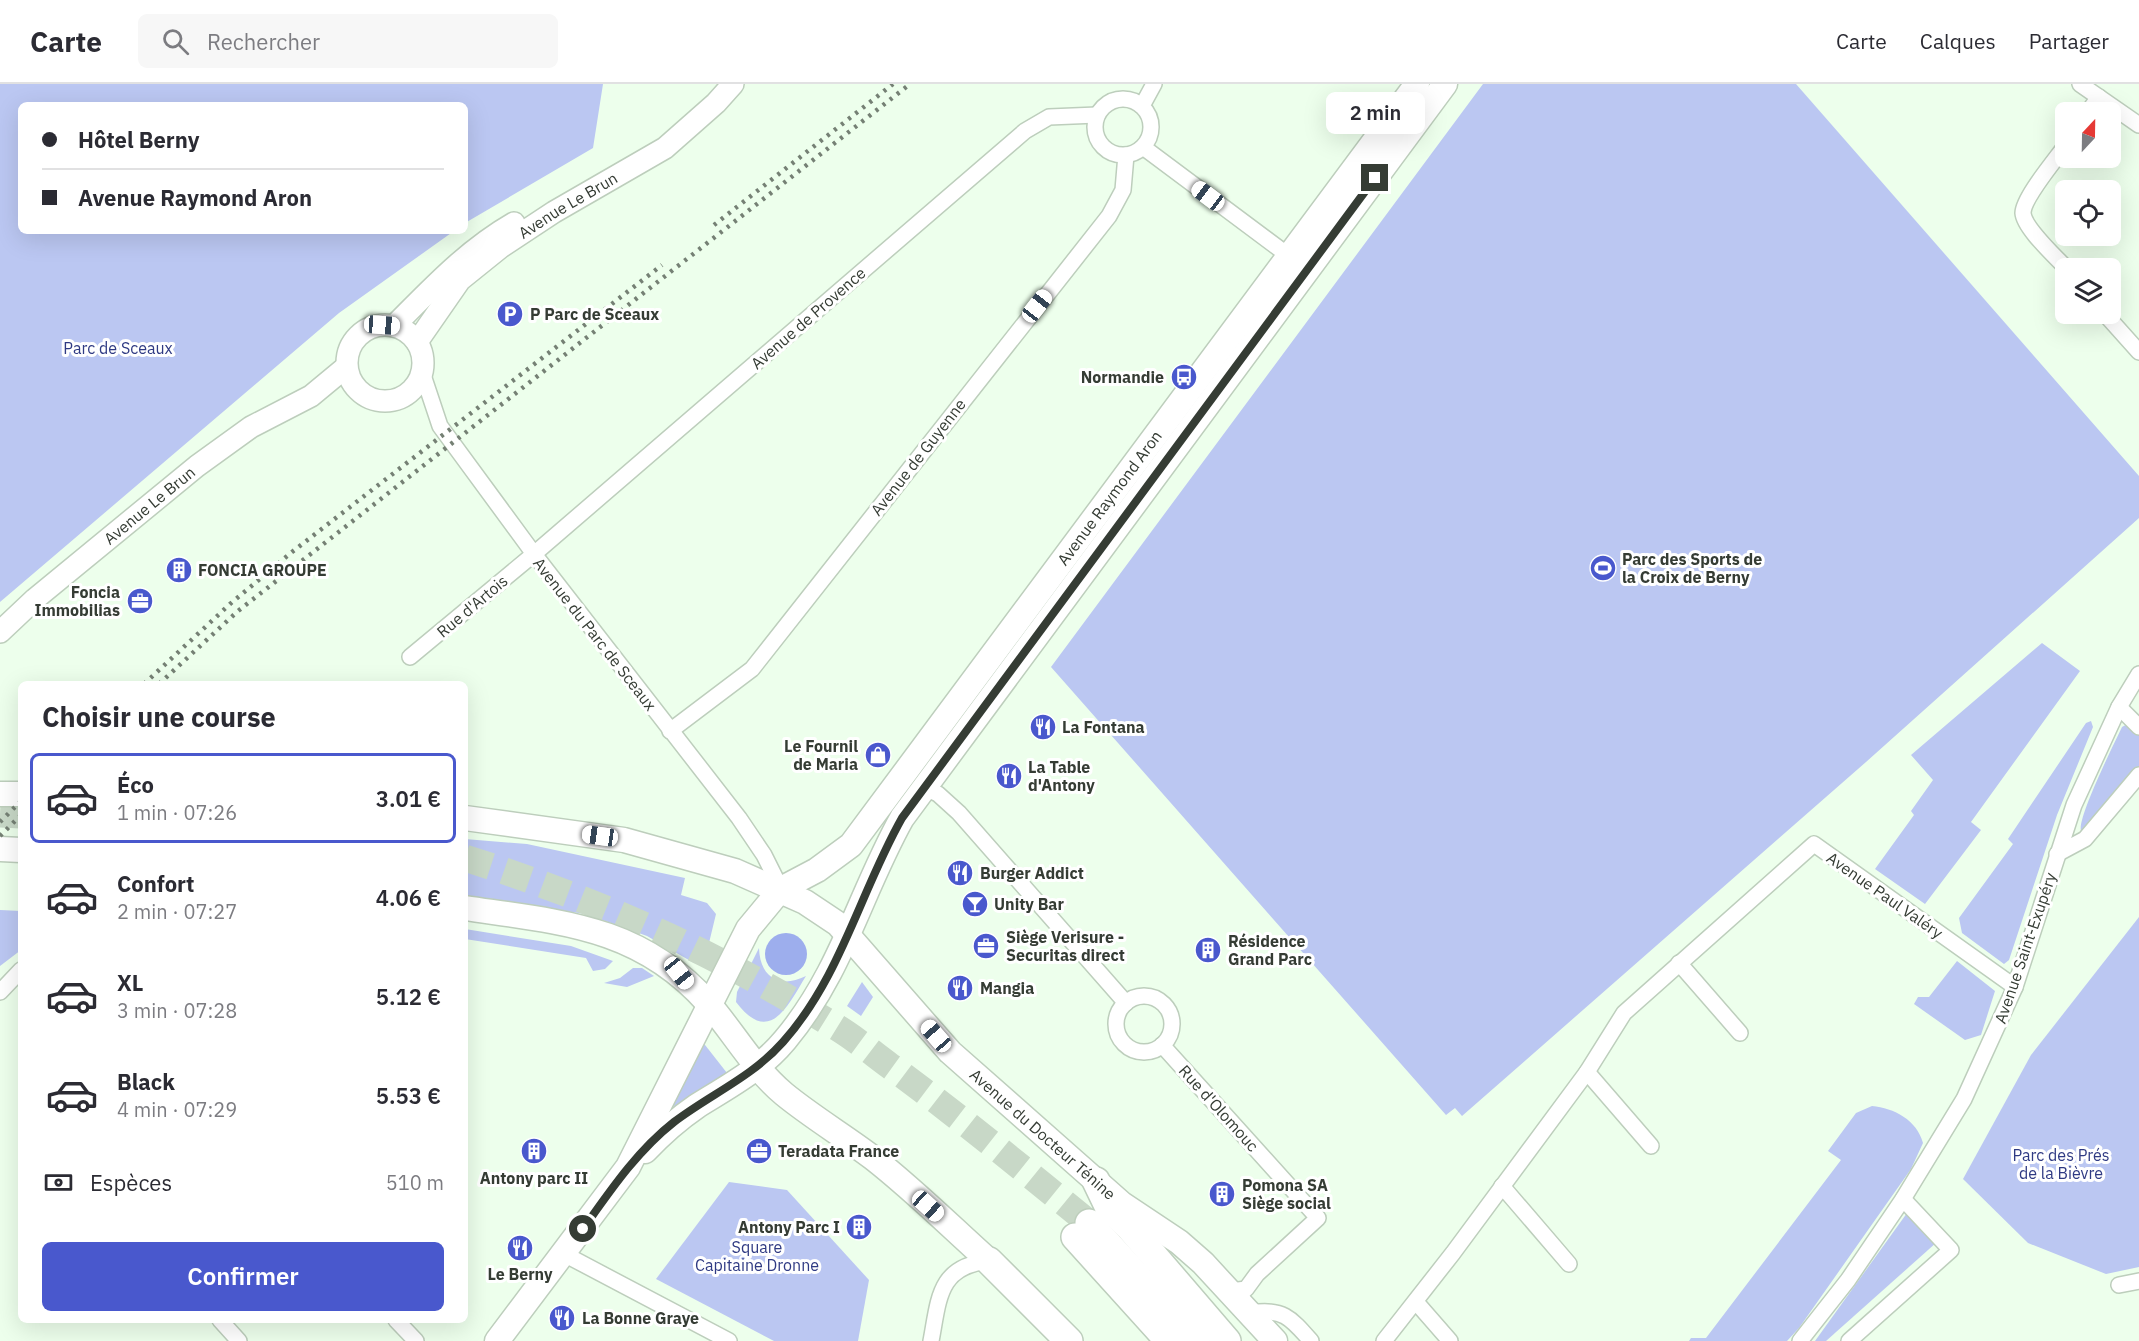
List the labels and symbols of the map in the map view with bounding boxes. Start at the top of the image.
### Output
callout: 2 min [1326,91,1424,133]
north arrow [2055,102,2121,168]
route end [1361,164,1388,191]
street label: Avenue Le Brun [515,168,621,243]
car [1188,178,1228,214]
street label: Avenue de Provence [747,263,870,373]
car [1019,286,1055,326]
parking icon: P Parc de Sceaux [495,299,525,329]
place label: P Parc de Sceaux [530,304,659,324]
car [363,315,401,335]
park label: Parc de Sceaux [63,338,173,358]
bus stop icon: Normandie [1169,362,1199,392]
place label: Normandie [1081,367,1164,387]
street label: Avenue de Guyenne [866,394,970,519]
street label: Avenue Raymond Aron [1053,426,1166,569]
street label: Avenue Le Brun [100,462,199,548]
place label: Parc des Sports de la Croix de Berny [1622,549,1762,587]
sports icon: Parc des Sports de la Croix de Berny [1588,553,1618,583]
street label: Avenue du Parc de Sceaux [529,554,661,714]
building icon: FONCIA GROUPE [164,555,194,585]
place label: FONCIA GROUPE [198,560,327,580]
street label: Rue d'Artois [432,570,512,642]
place label: Foncia Immobilias [35,582,120,620]
office icon: Foncia Immobilias [125,586,155,616]
restaurant icon: La Fontana [1028,712,1058,742]
place label: La Fontana [1062,717,1145,737]
place label: Le Fournil de Maria [784,736,858,774]
shop icon: Le Fournil de Maria [863,740,893,770]
place label: La Table d'Antony [1028,757,1095,795]
restaurant icon: La Table d'Antony [994,761,1024,791]
car [581,825,619,847]
street label: Avenue Paul Valéry [1823,847,1947,943]
restaurant icon: Burger Addict [945,858,975,888]
place label: Burger Addict [980,863,1084,883]
street label: Avenue Saint-Exupéry [1990,870,2060,1026]
bar icon: Unity Bar [960,889,990,919]
place label: Unity Bar [994,894,1064,914]
place label: Siège Verisure - Securitas direct [1006,927,1125,965]
office icon: Siège Verisure - Securitas direct [971,931,1001,961]
place label: Résidence Grand Parc [1228,931,1312,969]
building icon: Résidence Grand Parc [1193,935,1223,965]
car [661,953,697,993]
restaurant icon: Mangia [945,973,975,1003]
place label: Mangia [980,978,1034,998]
car [917,1017,955,1055]
street label: Rue d'Olomouc [1175,1061,1263,1155]
street label: Avenue du Docteur Ténine [966,1064,1120,1204]
building icon: Antony parc II [519,1136,549,1166]
office icon: Teradata France [744,1136,774,1166]
place label: Teradata France [778,1141,899,1161]
park label: Parc des Prés de la Bièvre [2012,1145,2110,1183]
place label: Antony parc II [480,1168,588,1188]
place label: Pomona SA Siège social [1242,1175,1331,1213]
building icon: Pomona SA Siège social [1207,1179,1237,1209]
car [909,1187,947,1225]
building icon: Antony Parc I [844,1212,874,1242]
route start [569,1215,596,1242]
place label: Antony Parc I [738,1217,840,1237]
restaurant icon: Le Berny [505,1233,535,1263]
park label: Square Capitaine Dronne [695,1237,819,1275]
place label: Le Berny [487,1264,553,1284]
restaurant icon: La Bonne Graye [547,1303,577,1333]
place label: La Bonne Graye [582,1308,699,1328]

